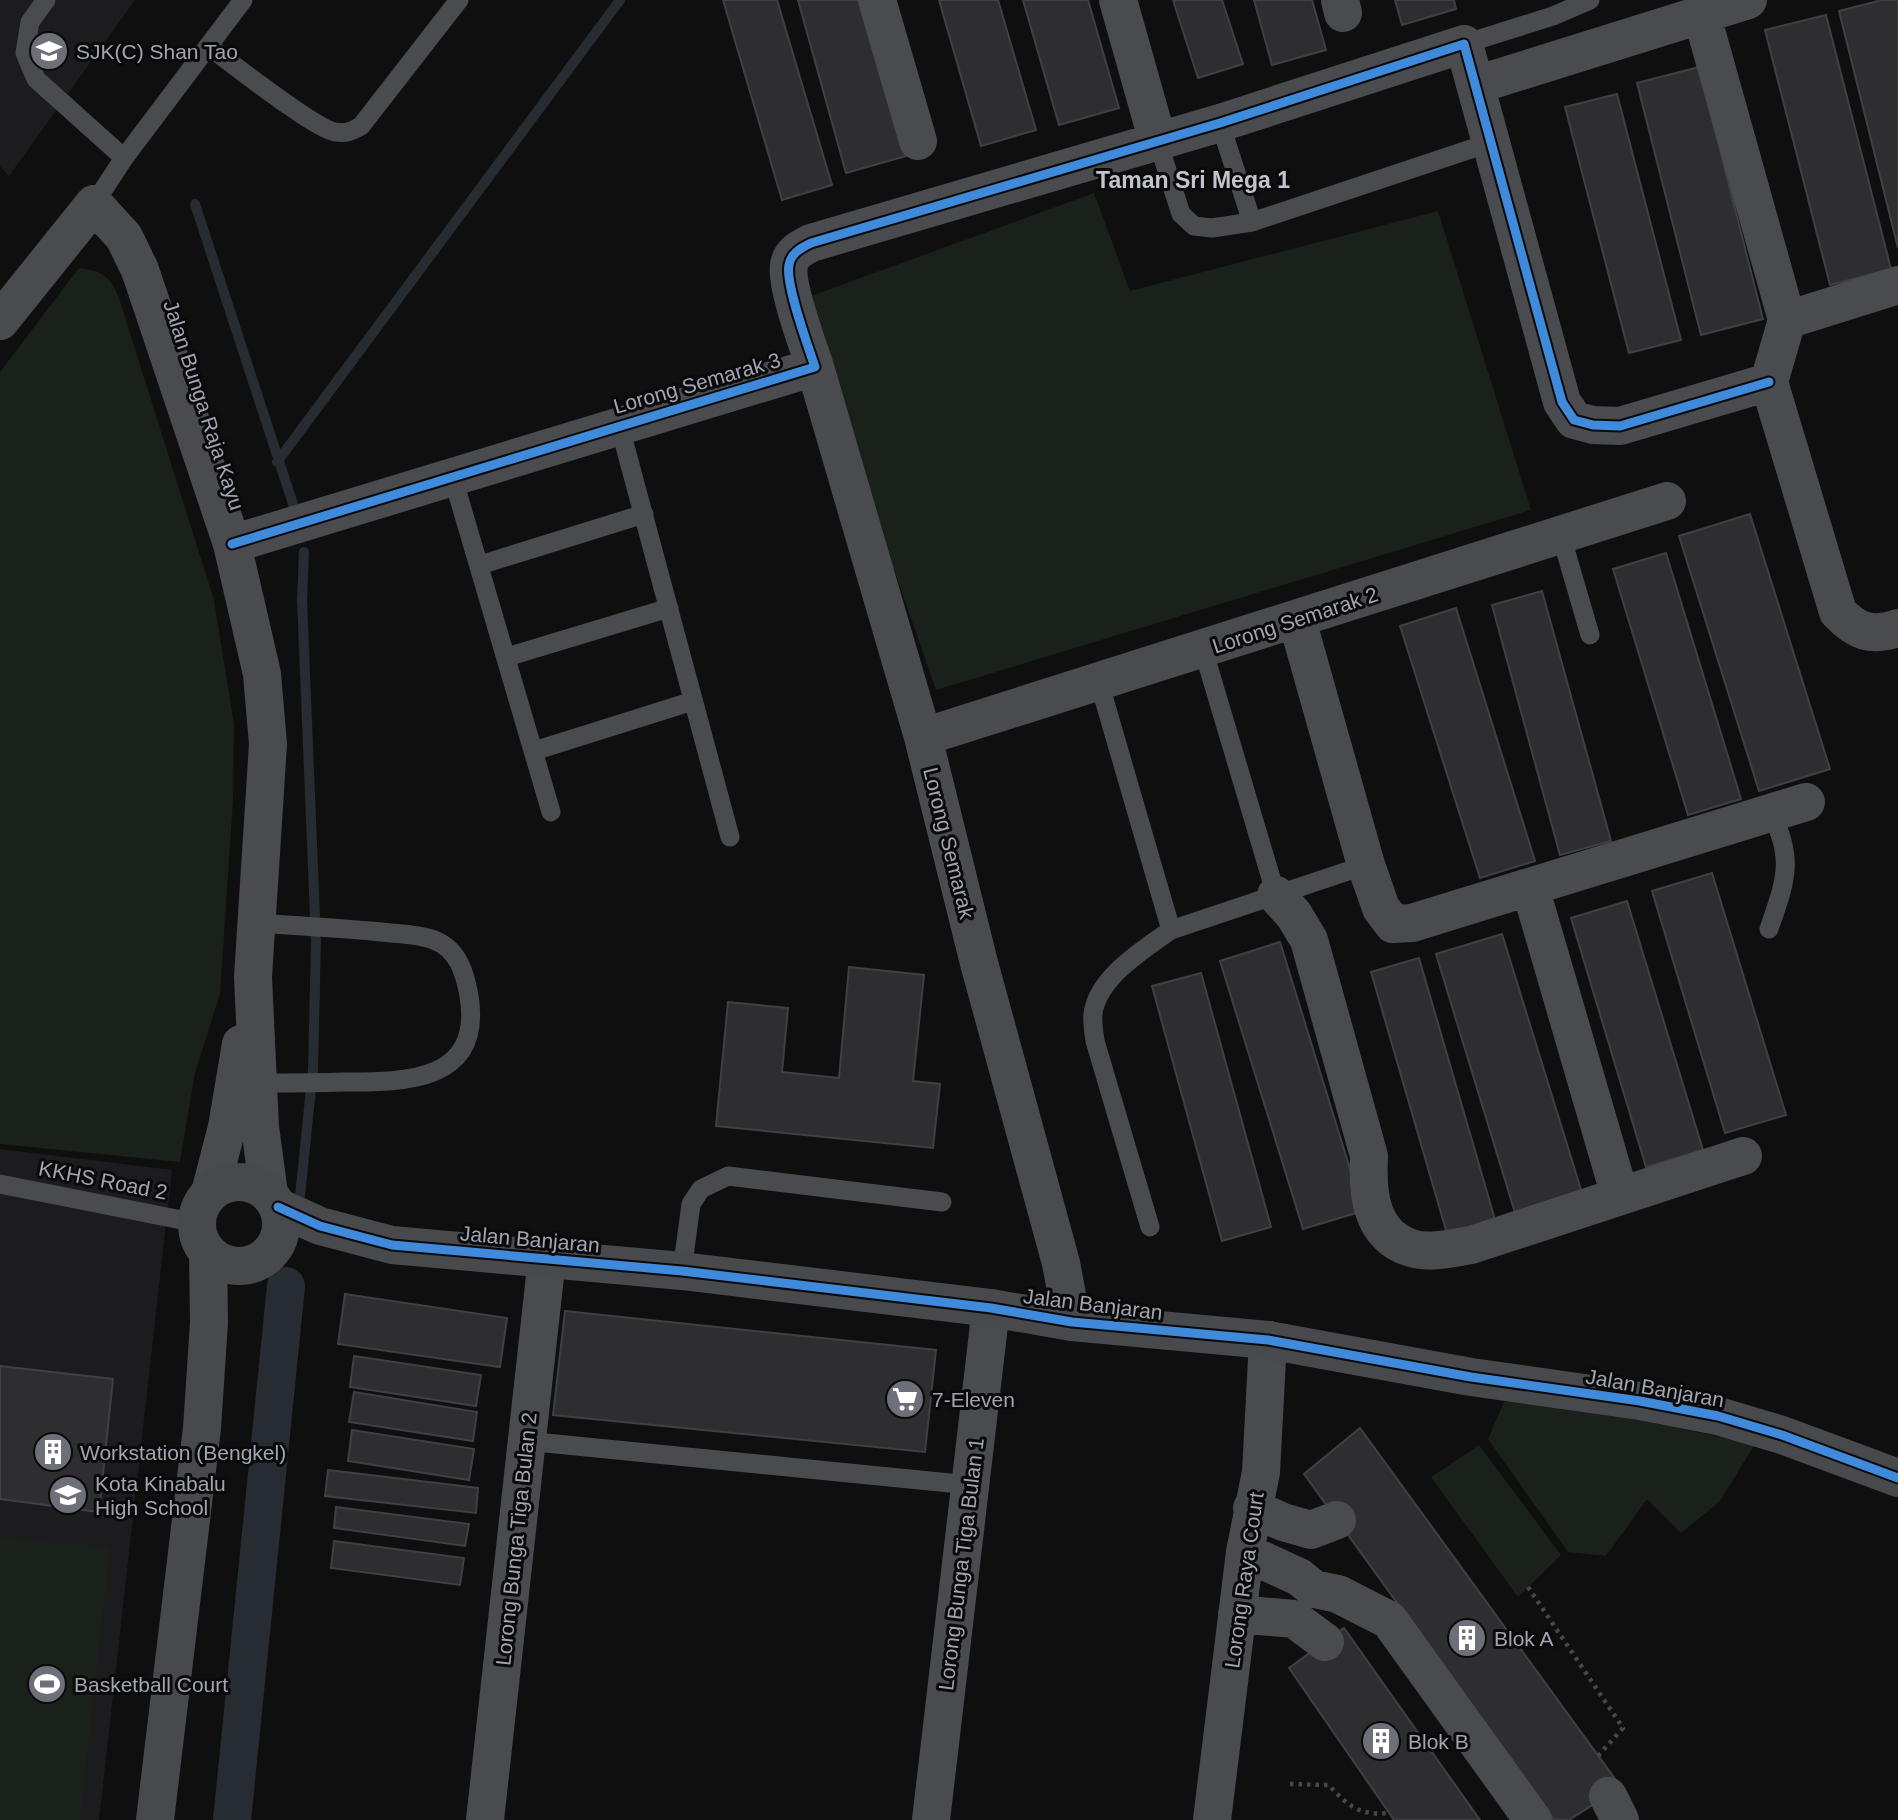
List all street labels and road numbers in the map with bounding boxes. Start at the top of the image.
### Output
street label: Jalan Bunga Raja Kayu [159,297,249,513]
street label: Lorong Semarak 3 [611,348,783,418]
street label: Lorong Semarak 2 [1209,582,1381,658]
street label: Lorong Semarak [919,765,979,922]
street label: KKHS Road 2 [37,1156,169,1204]
street label: Jalan Banjaran [459,1221,601,1257]
street label: Jalan Banjaran [1022,1284,1164,1324]
street label: Jalan Banjaran [1584,1365,1726,1411]
street label: Lorong Bunga Tiga Bulan 2 [491,1411,541,1667]
street label: Lorong Bunga Tiga Bulan 1 [934,1436,988,1692]
street label: Lorong Raya Court [1220,1490,1268,1669]

